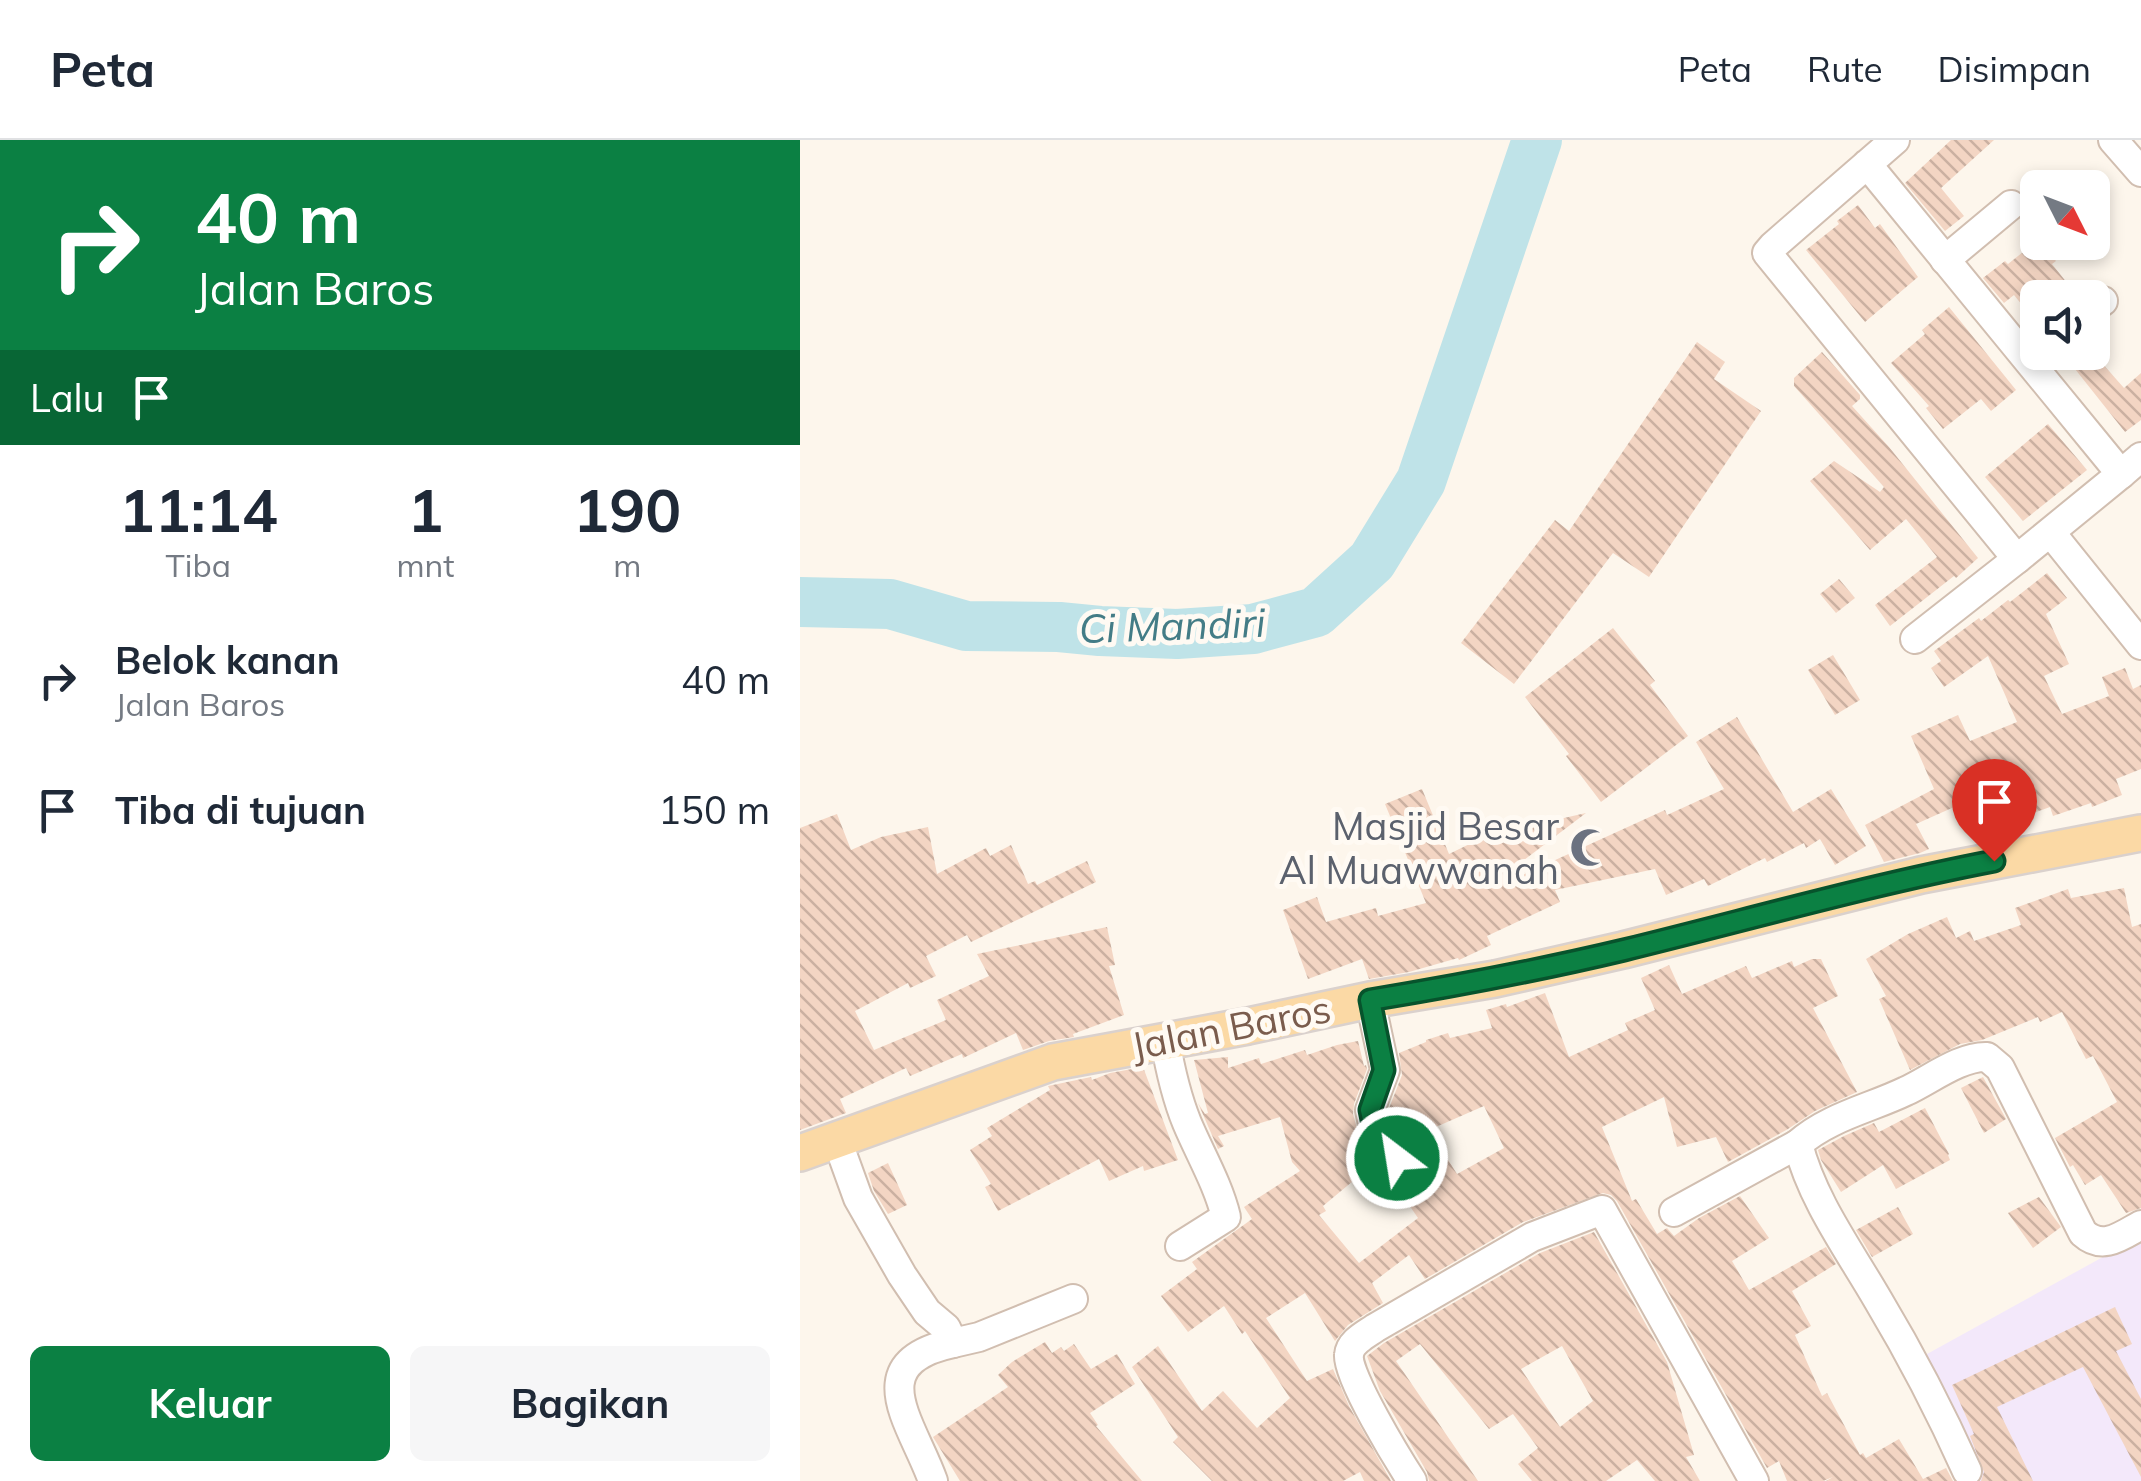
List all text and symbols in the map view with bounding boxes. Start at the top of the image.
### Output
text: Peta [50,39,155,99]
text: Peta [1678,47,1752,91]
text: Rute [1807,47,1883,91]
text: Disimpan [1938,47,2091,91]
north arrow [2020,170,2110,260]
map controls [2020,170,2110,370]
text: 40 m [195,173,361,261]
icon: right [30,180,160,310]
text: Jalan Baros [195,260,434,316]
button: sound [2020,280,2110,370]
icon: arrive [124,370,179,425]
text: Lalu [30,374,104,422]
text: 11:14 [119,472,278,547]
text: 1 [407,472,443,547]
text: 190 [573,472,681,547]
text: Tiba [166,545,231,585]
text: mnt [396,545,454,585]
text: m [613,545,641,585]
water label: Ci Mandiri [1078,597,1267,653]
text: Belok kanan [115,636,340,684]
icon: right [30,653,85,708]
text: 40 m [681,656,770,704]
text: Jalan Baros [115,684,285,724]
pin [1952,759,2037,862]
icon: arrive [1967,774,2022,829]
icon: arrive [30,783,85,838]
text: Tiba di tujuan [115,786,366,834]
text: 150 m [658,786,770,834]
place label: Masjid Besar Al Muawwanah [1279,802,1559,894]
mosque icon: Masjid Besar Al Muawwanah [1568,827,1610,869]
street label: Jalan Baros [1127,984,1335,1070]
position arrow [1345,1106,1449,1210]
button: Keluar [30,1346,390,1461]
button: Bagikan [410,1346,770,1461]

